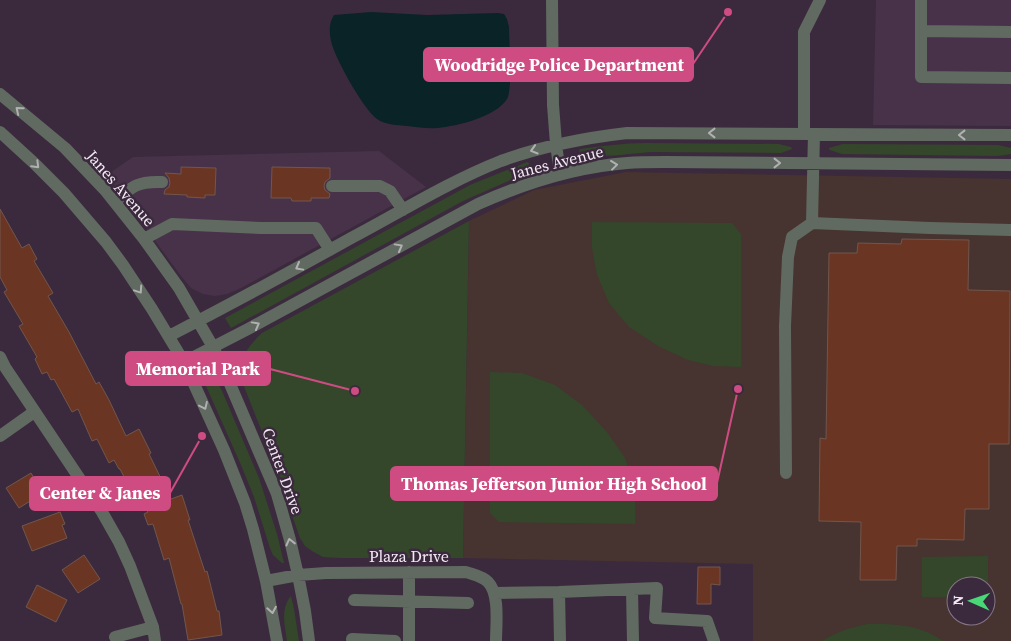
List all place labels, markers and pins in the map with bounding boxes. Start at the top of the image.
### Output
callout: Woodridge Police Department [424,48,693,81]
callout: Memorial Park [126,352,270,385]
callout: Thomas Jefferson Junior High School [391,467,717,500]
callout: Center & Janes [30,477,170,510]

